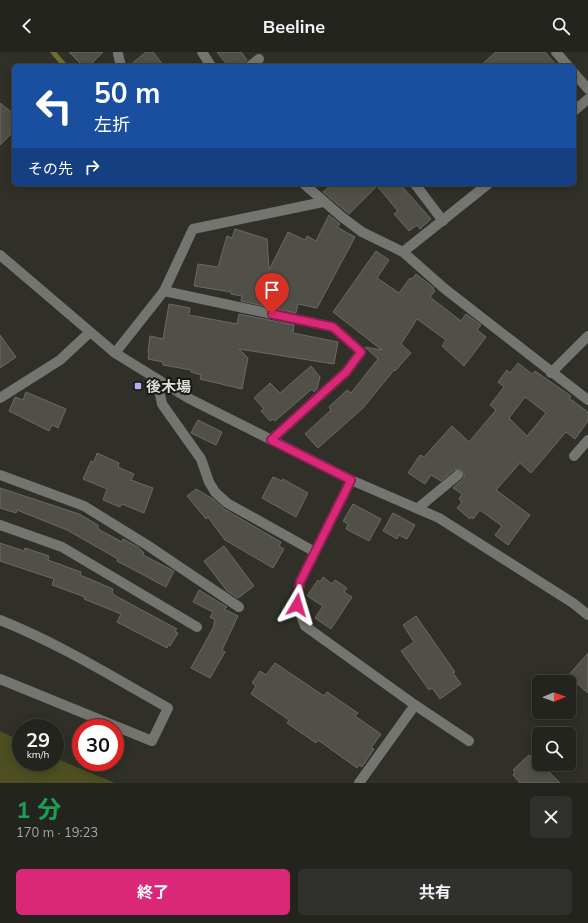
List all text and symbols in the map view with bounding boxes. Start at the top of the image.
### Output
icon: back [16,15,38,37]
text: Beeline [263,15,325,38]
icon: search [550,15,572,37]
text: 50 m [94,75,160,110]
icon: left [28,80,80,132]
text: 左折 [94,113,130,136]
icon: right [81,156,103,178]
text: その先 [28,159,73,178]
pin [255,273,289,314]
icon: arrive [261,279,283,301]
place label: 後木場 [146,377,191,396]
marker: 後木場 [133,381,143,391]
position arrow [276,584,318,626]
north arrow [532,675,576,719]
map controls [532,675,576,771]
speed limit sign: 30 [72,719,124,771]
text: 29 [26,727,50,752]
button: search [532,727,576,771]
text: km/h [27,748,49,761]
text: 1 分 [16,794,61,824]
button: close [530,796,572,838]
text: 170 m · 19:23 [16,824,98,840]
button: 終了 [16,869,290,915]
button: 共有 [298,869,572,915]

